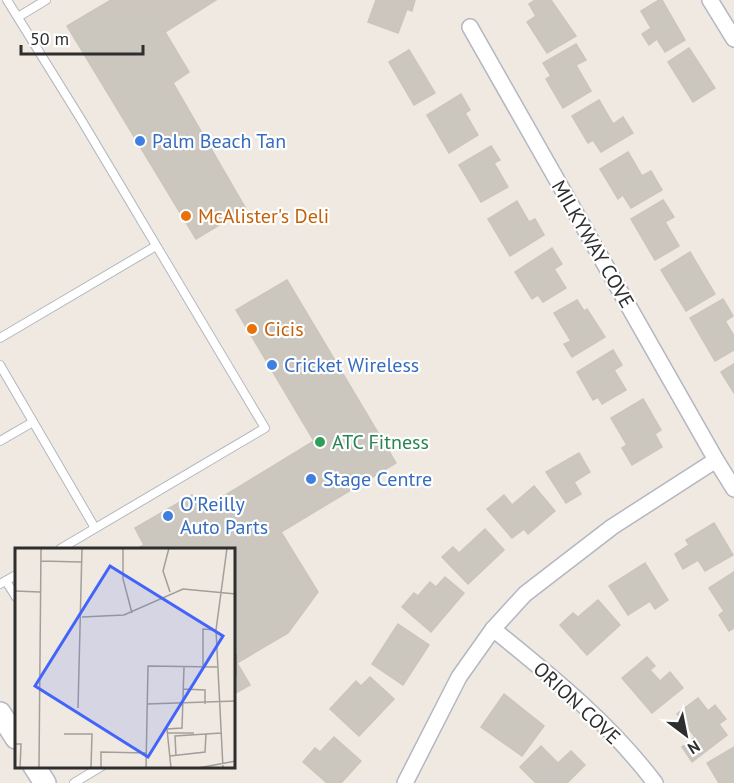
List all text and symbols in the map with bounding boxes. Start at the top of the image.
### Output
scale bar [21,18,142,56]
text: 50 m [30,27,69,50]
place label: Palm Beach Tan [152,128,286,154]
marker: Palm Beach Tan [133,134,147,148]
street label: MILKYWAY COVE [546,175,640,313]
place label: McAlister's Deli [198,203,329,229]
marker: McAlister's Deli [179,209,193,223]
place label: Cicis [264,316,304,342]
marker: Cicis [245,322,259,336]
place label: Cricket Wireless [284,352,419,378]
marker: Cricket Wireless [265,358,279,372]
place label: ATC Fitness [332,429,429,455]
marker: ATC Fitness [313,435,327,449]
place label: Stage Centre [323,466,432,492]
marker: Stage Centre [304,472,318,486]
place label: O'Reilly Auto Parts [180,491,268,540]
marker: O'Reilly Auto Parts [161,509,175,523]
inset map [15,548,236,768]
street label: ORION COVE [528,656,626,750]
north arrow [656,705,716,765]
text: N [684,736,704,759]

